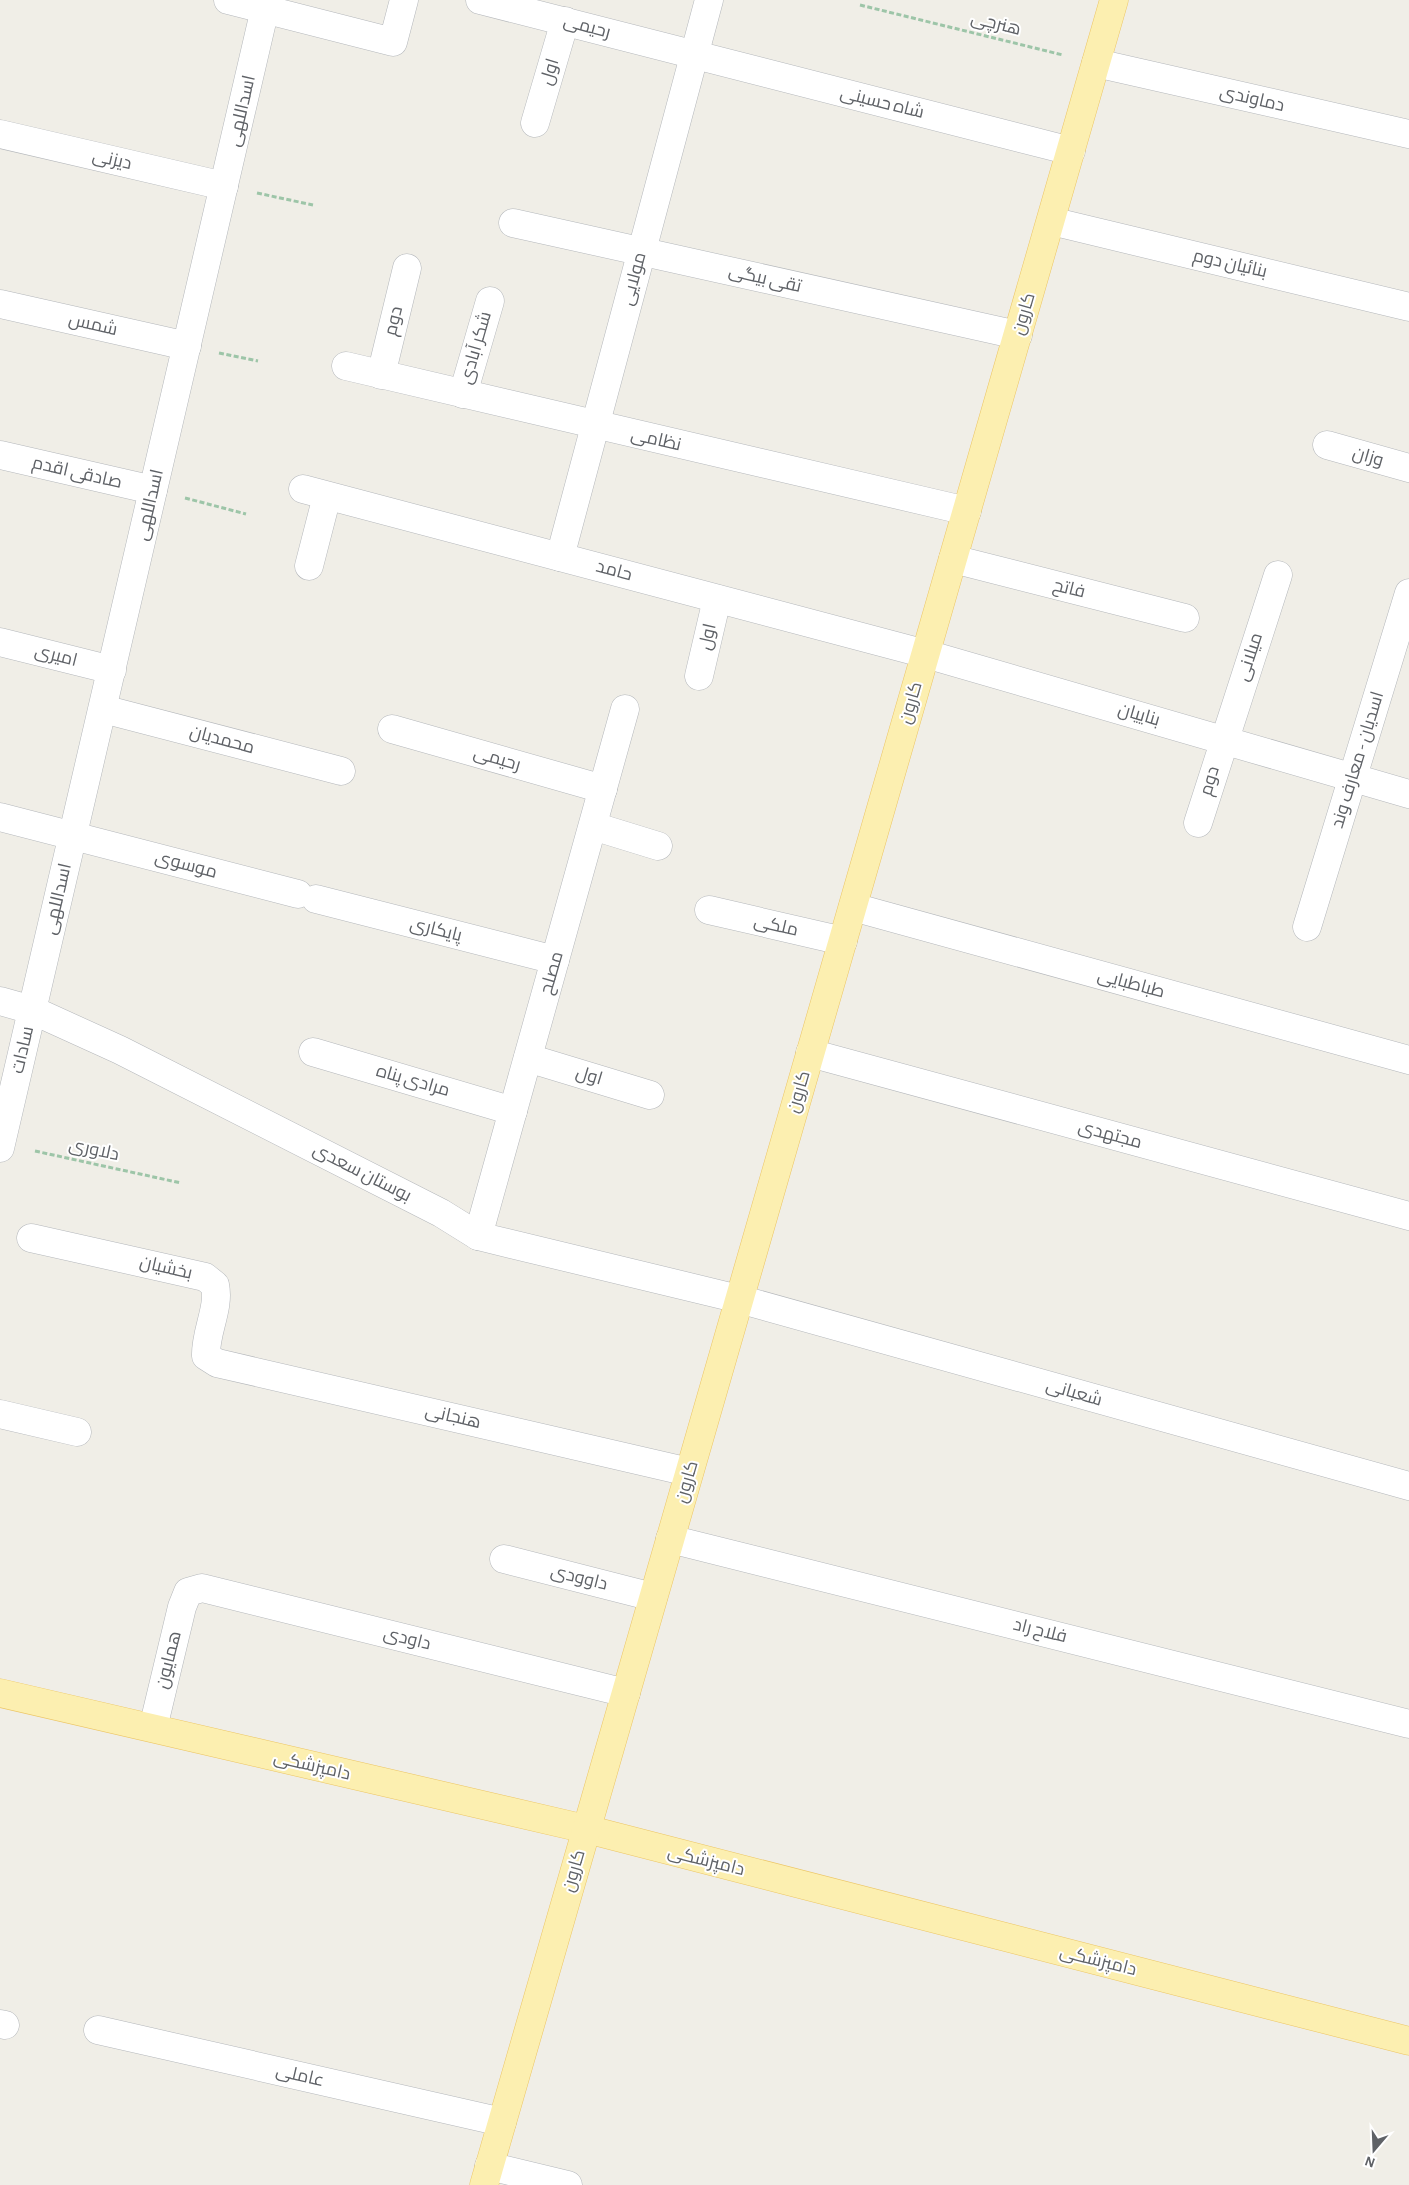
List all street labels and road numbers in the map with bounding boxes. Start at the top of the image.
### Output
street label: هنرچی [969,9,1023,41]
street label: رحیمی [561,12,613,43]
street label: اول [537,57,563,88]
street label: اسداللهی [225,74,260,149]
street label: شاه حسینی [838,83,926,123]
street label: دماوندی [1218,83,1286,116]
street label: دیزنی [90,147,133,174]
street label: بنائیان دوم [1191,247,1269,283]
street label: مولایی [618,250,651,308]
street label: تقی بیگی [727,262,803,297]
street label: کارون [1009,291,1040,337]
street label: دوم [382,304,408,338]
street label: شکر آبادی [455,309,496,387]
street label: شمس [67,310,119,340]
street label: نظامی [629,425,683,455]
street label: وزان [1350,444,1386,471]
street label: صادقی اقدم [30,454,124,494]
street label: اسداللهی [133,468,168,543]
street label: حامد [594,558,634,584]
street label: فاتح [1051,576,1087,604]
street label: اول [696,622,721,652]
street label: میلانی [1234,631,1267,684]
street label: امیری [33,642,79,671]
street label: کارون [896,680,927,726]
street label: اسدیان - معارف وند [1329,690,1388,831]
street label: بناییان [1116,700,1162,731]
street label: محمدیان [187,723,256,758]
street label: رحیمی [471,744,523,775]
street label: دوم [1197,764,1225,798]
street label: موسوی [153,848,219,883]
street label: اسداللهی [41,862,76,937]
street label: ملکی [752,912,800,941]
street label: پایکاری [408,915,464,947]
street label: مصلح [537,949,569,997]
street label: طباطبایی [1095,966,1166,1003]
street label: سادات [9,1025,37,1075]
street label: مرادی پناه [374,1062,452,1102]
street label: اول [573,1063,604,1089]
street label: کارون [784,1069,815,1115]
street label: مجتهدی [1076,1118,1144,1153]
street label: دلاوری [67,1136,121,1165]
street label: بوستان سعدی [309,1141,414,1206]
street label: بخشیان [138,1252,194,1284]
street label: شعبانی [1044,1375,1104,1411]
street label: هنجانی [423,1402,483,1433]
street label: کارون [672,1459,703,1505]
street label: داوودی [548,1562,609,1595]
street label: فلاح راد [1011,1616,1069,1648]
street label: داودی [381,1624,433,1655]
street label: همایون [153,1629,186,1691]
street label: دامپزشکی [271,1747,352,1786]
street label: دامپزشکی [665,1842,746,1881]
street label: کارون [559,1848,590,1894]
street label: دامپزشکی [1057,1942,1138,1981]
street label: عاملی [274,2062,326,2091]

